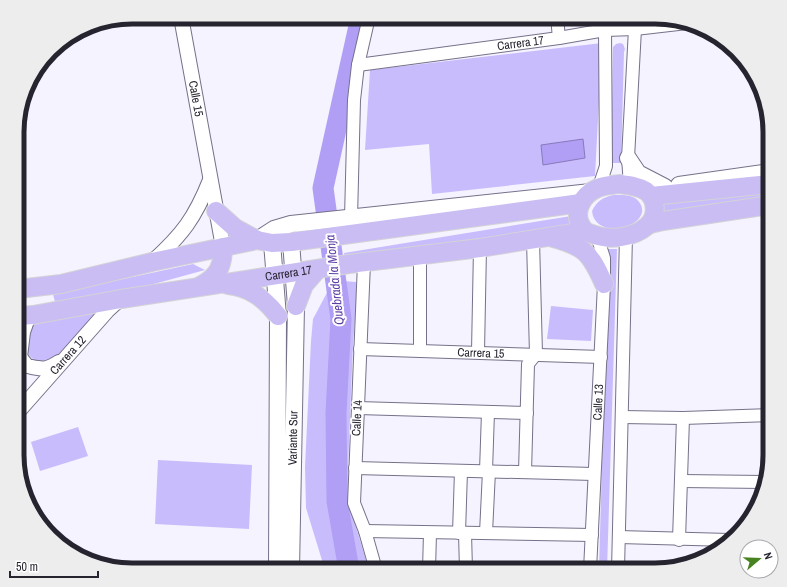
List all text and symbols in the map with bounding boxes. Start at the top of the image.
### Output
street label: Carrera 17 [496,32,545,54]
street label: Calle 15 [185,79,207,118]
water label: Quebrada la Monja [321,234,348,326]
street label: Carrera 17 [264,262,314,285]
street label: Carrera 12 [46,332,90,378]
street label: Carrera 15 [457,344,505,362]
street label: Calle 13 [589,384,607,421]
street label: Calle 14 [348,399,366,436]
street label: Variante Sur [285,410,301,465]
north arrow [739,539,779,579]
text: N [761,550,776,561]
scale bar [10,553,98,579]
text: 50 m [16,559,38,575]

